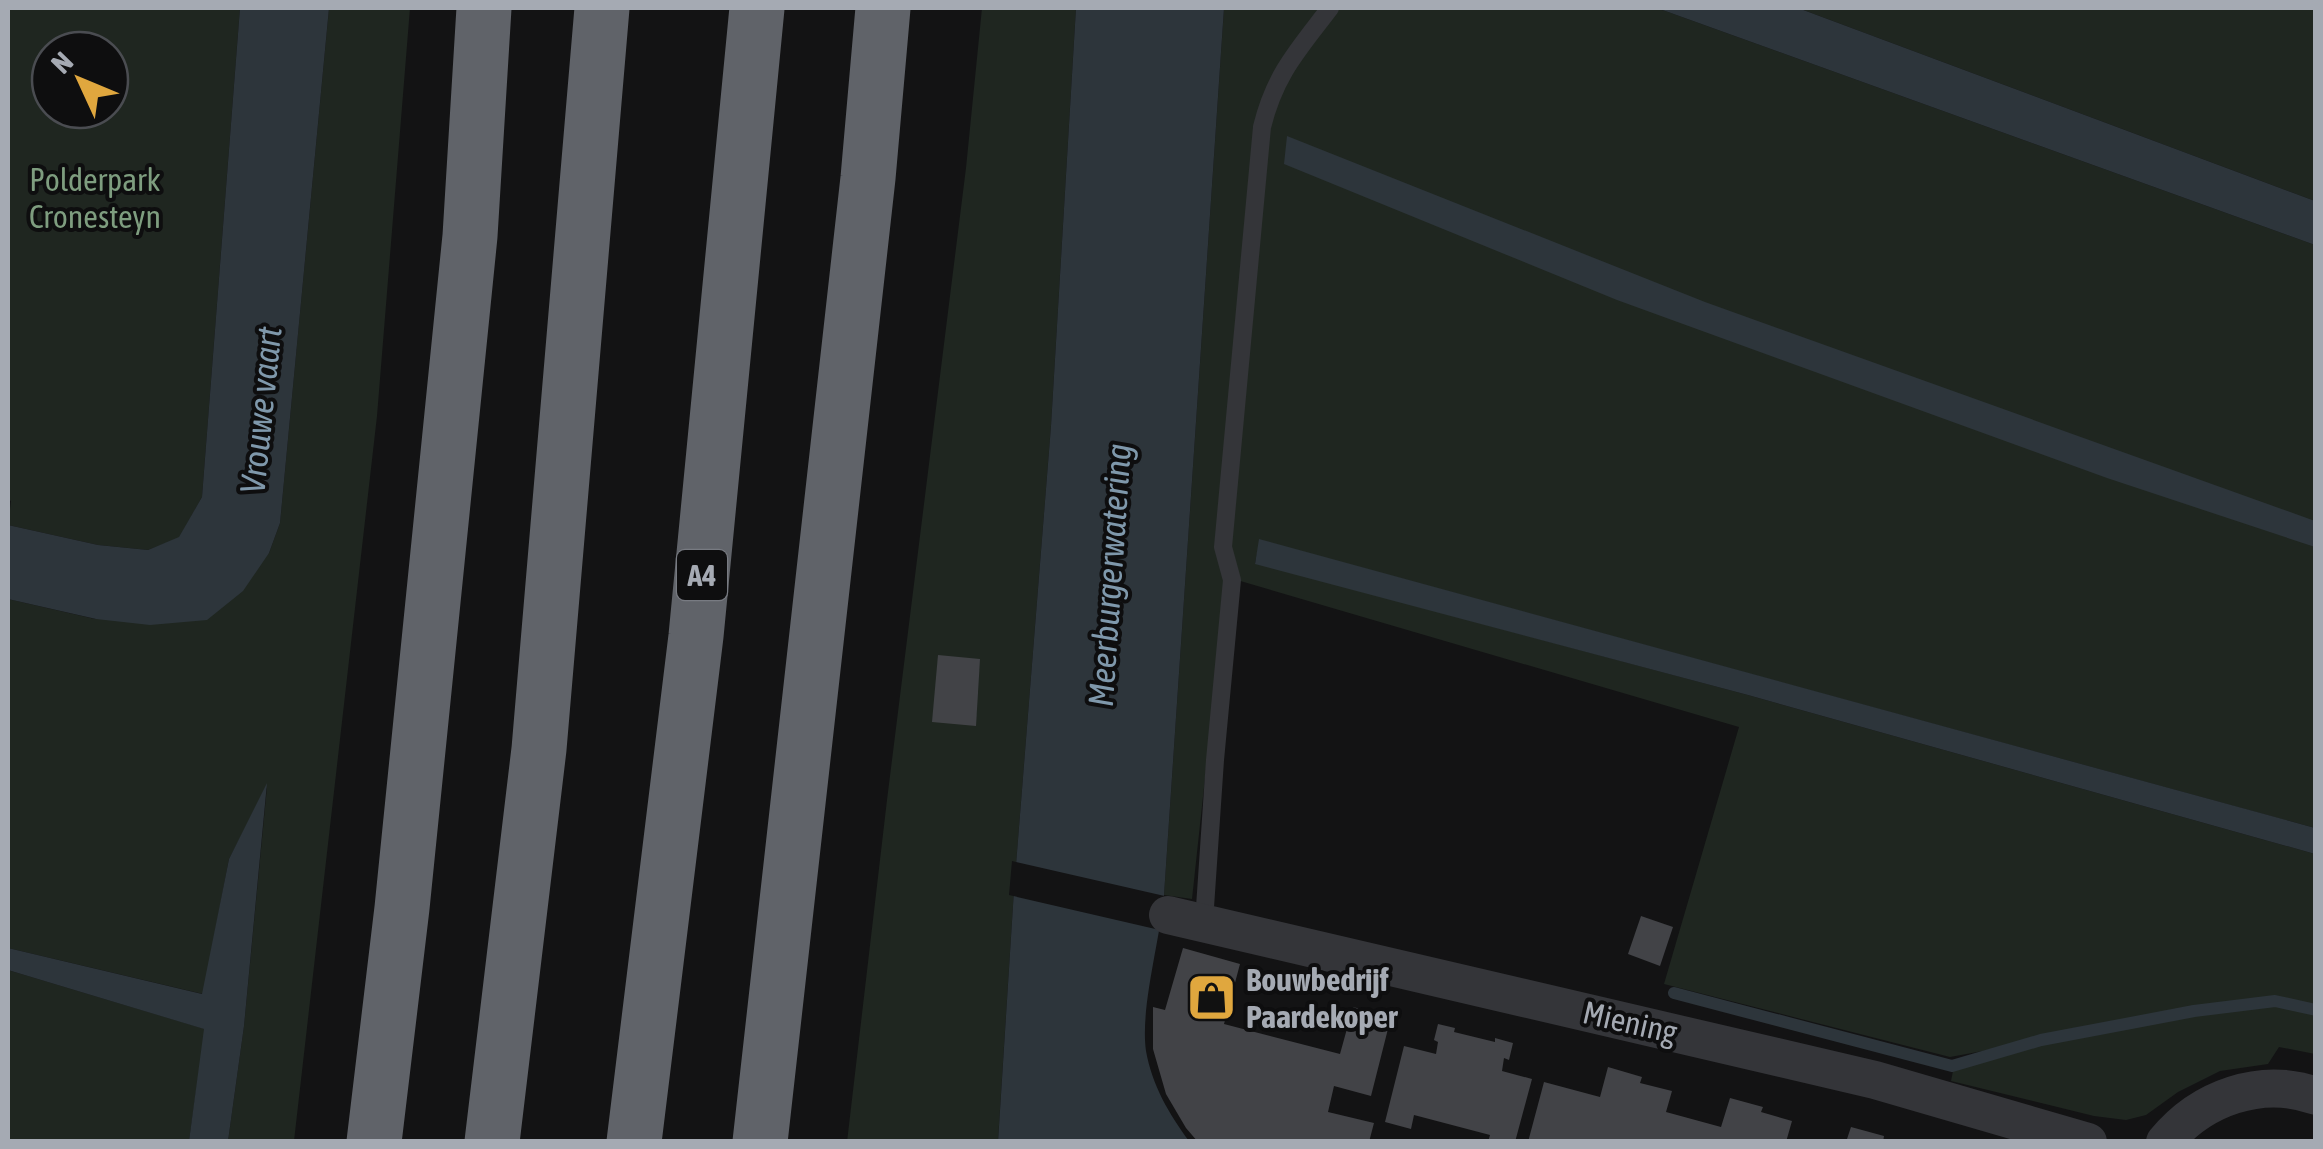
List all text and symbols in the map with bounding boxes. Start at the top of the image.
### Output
north arrow [30,30,130,130]
text: N [45,46,79,80]
park label: Polderpark Cronesteyn [29,161,161,235]
water label: Vrouwe vaart [231,325,289,495]
water label: Meerburgerwatering [1080,442,1138,708]
road number: A4 [677,550,727,600]
place label: Bouwbedrijf Paardekoper [1246,961,1398,1035]
shop icon: Bouwbedrijf Paardekoper [1185,971,1237,1023]
street label: Miening [1579,993,1681,1051]

